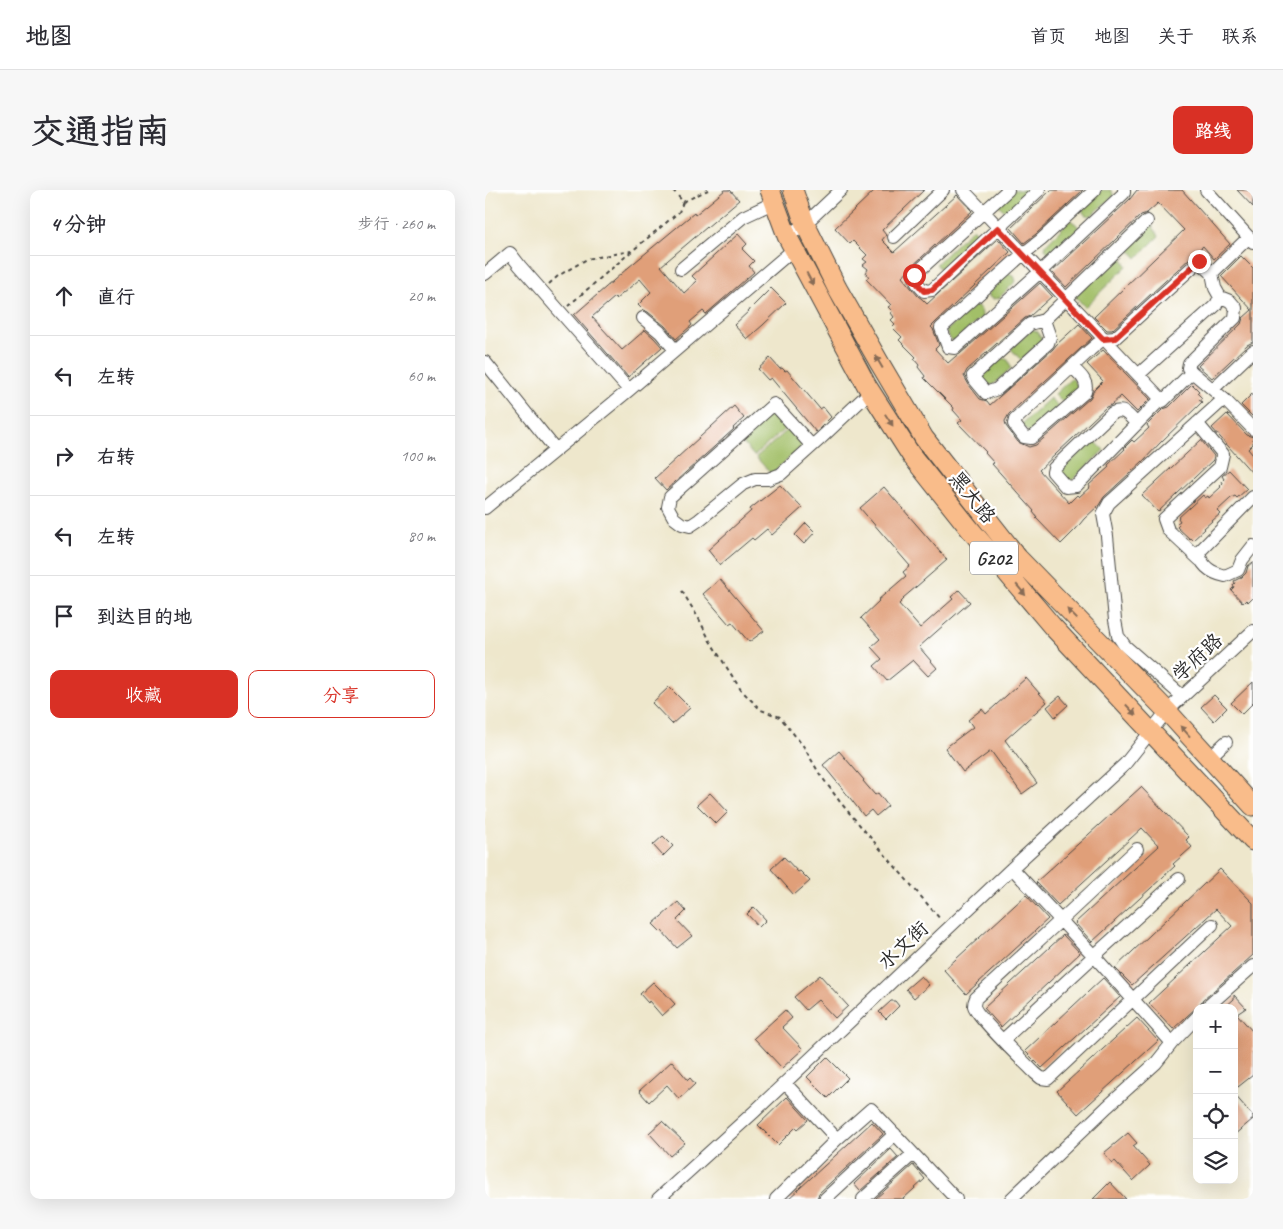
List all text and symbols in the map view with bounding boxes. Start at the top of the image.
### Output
text: 地图 [25,21,73,51]
text: 首页 [1030,25,1066,47]
text: 地图 [1094,25,1130,47]
text: 关于 [1158,25,1194,47]
text: 联系 [1222,25,1258,47]
button: 路线 [1173,106,1253,154]
text: 交通指南 [30,109,170,154]
text: 4 分钟 [50,211,107,237]
text: 步行 · 260 m [358,214,435,234]
route end [1188,250,1211,273]
route start [903,264,926,287]
one-way arrow [806,271,814,286]
icon: ahead [50,282,78,310]
text: 直行 [97,285,135,309]
text: 20 m [408,286,435,306]
one-way arrow [874,356,883,369]
icon: left [50,362,78,390]
text: 左转 [97,365,135,389]
text: 60 m [408,366,435,386]
one-way arrow [885,414,894,427]
icon: right [50,442,78,470]
text: 右转 [97,445,135,469]
text: 100 m [401,446,435,466]
street label: 黑大路 [944,466,1002,529]
icon: left [50,522,78,550]
text: 左转 [97,525,135,549]
text: 80 m [408,526,435,546]
road number: G202 [970,542,1018,574]
one-way arrow [1016,583,1027,596]
icon: arrive [50,602,78,630]
text: 到达目的地 [97,605,192,629]
one-way arrow [1067,608,1079,620]
street label: 学府路 [1167,627,1229,687]
button: 收藏 [50,670,238,718]
button: 分享 [248,670,435,718]
one-way arrow [1125,703,1137,715]
one-way arrow [1179,726,1191,738]
street label: 水文街 [873,916,934,975]
map controls [1193,1004,1238,1184]
button: + [1193,1004,1238,1049]
button: − [1193,1049,1238,1094]
button: locate [1193,1094,1238,1139]
button: layers [1193,1139,1238,1184]

